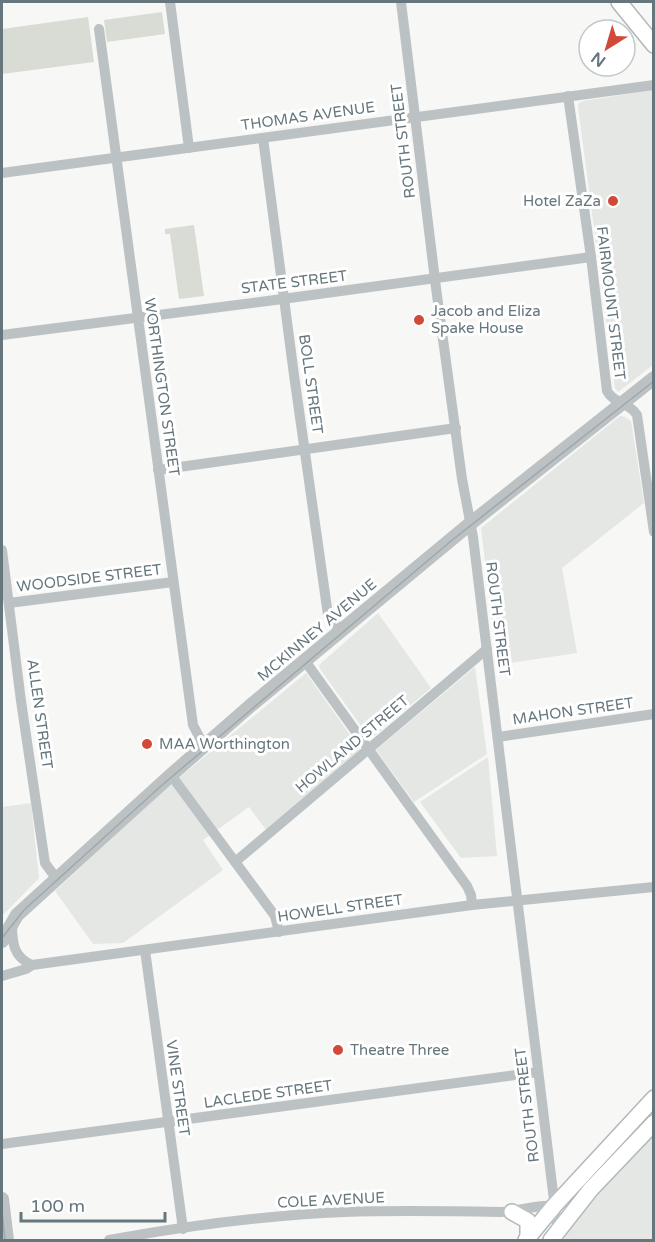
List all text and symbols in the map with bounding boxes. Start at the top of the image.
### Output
north arrow [577,18,637,78]
text: N [587,47,610,71]
street label: ROUTH STREET [387,83,419,199]
street label: THOMAS AVENUE [240,98,376,134]
place label: Hotel ZaZa [523,192,601,210]
marker: Hotel ZaZa [606,194,620,208]
street label: FAIRMOUNT STREET [593,225,629,381]
street label: STATE STREET [240,267,348,297]
street label: WORTHINGTON STREET [141,297,183,477]
place label: Jacob and Eliza Spake House [431,302,541,337]
marker: Jacob and Eliza Spake House [412,313,426,327]
street label: BOLL STREET [295,333,327,435]
street label: WOODSIDE STREET [16,560,162,596]
street label: ROUTH STREET [482,561,514,677]
street label: MCKINNEY AVENUE [254,575,380,685]
street label: ALLEN STREET [23,658,57,770]
street label: HOWLAND STREET [292,691,412,797]
street label: MAHON STREET [511,694,635,728]
place label: MAA Worthington [159,735,290,753]
marker: MAA Worthington [140,737,154,751]
street label: HOWELL STREET [276,890,404,926]
street label: VINE STREET [162,1039,194,1137]
place label: Theatre Three [350,1041,449,1059]
marker: Theatre Three [331,1043,345,1057]
street label: ROUTH STREET [511,1047,543,1163]
street label: LACLEDE STREET [203,1076,333,1112]
scale bar [21,1185,165,1223]
street label: COLE AVENUE [277,1188,385,1212]
text: 100 m [30,1195,85,1217]

